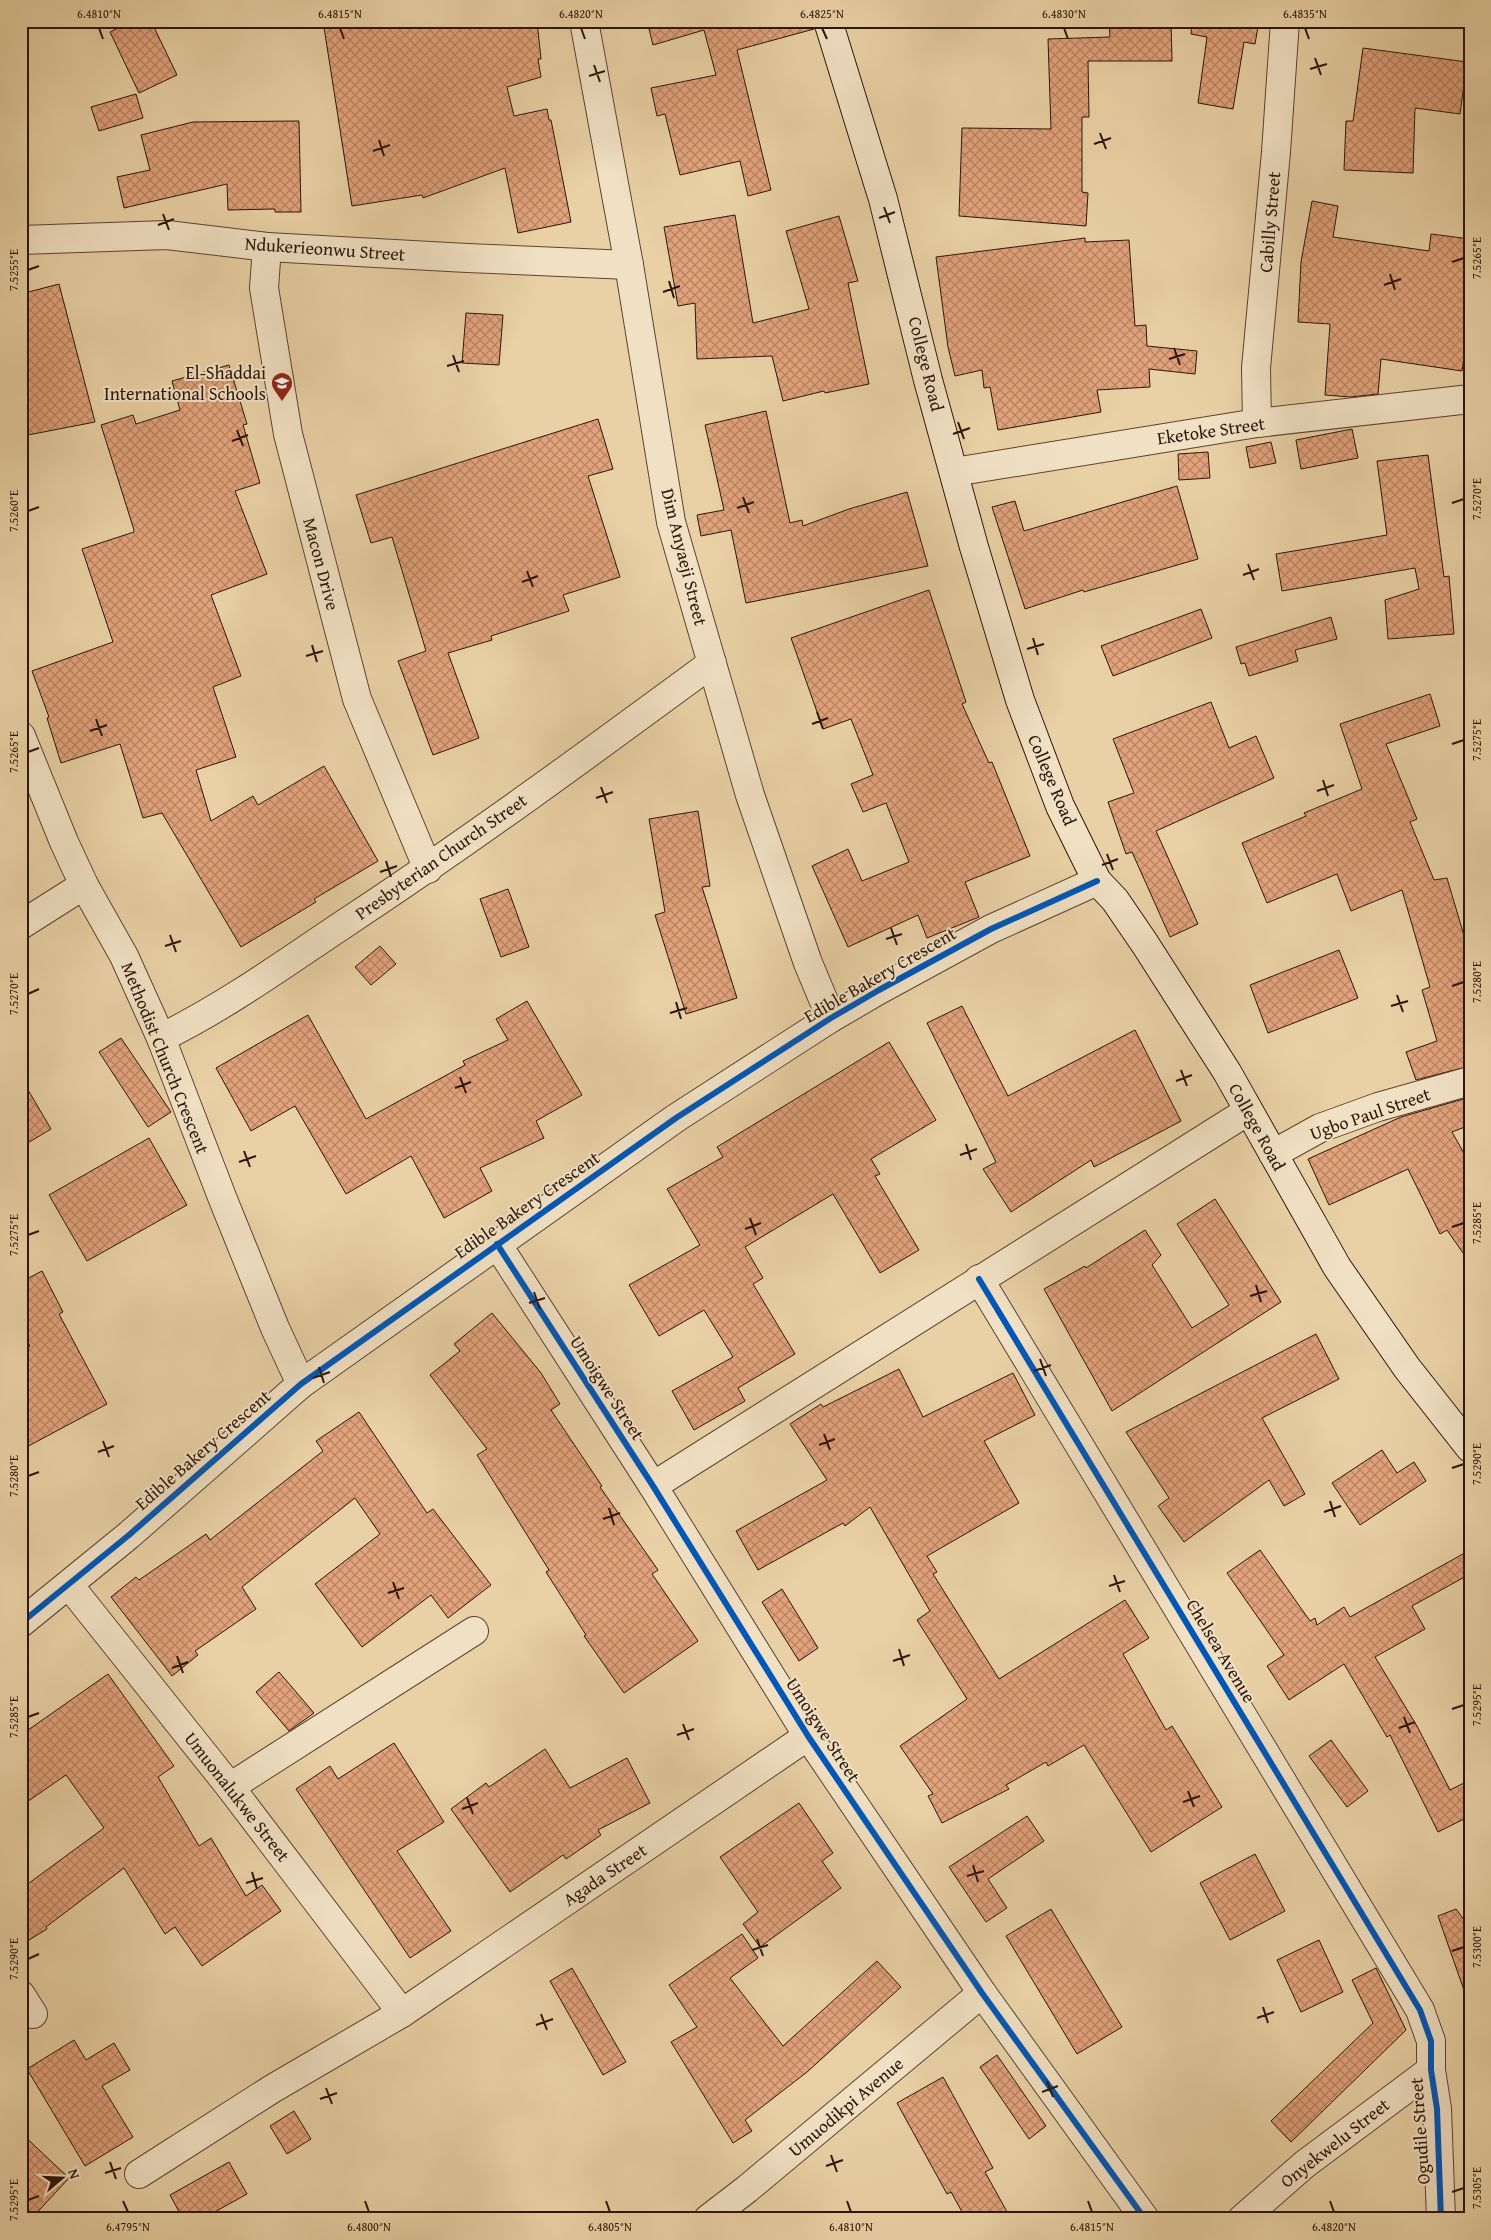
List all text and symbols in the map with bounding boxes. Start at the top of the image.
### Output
text: 6.4810°N [77,5,121,22]
text: 6.4815°N [318,5,362,22]
text: 6.4820°N [559,5,603,22]
text: 6.4825°N [800,5,844,22]
text: 6.4830°N [1042,5,1086,22]
text: 6.4835°N [1283,5,1327,22]
street label: Cabilly Street [1252,170,1287,274]
street label: Ndukerieonwu Street [244,229,407,268]
text: 7.5265°E [1468,237,1485,279]
text: 7.5255°E [5,249,22,291]
street label: College Road [902,314,951,414]
place label: El-Shaddai International Schools [104,359,266,407]
school or university icon: El-Shaddai International Schools [270,371,294,402]
street label: Eketoke Street [1155,409,1267,451]
text: 7.5270°E [1468,478,1485,520]
street label: Dim Anyaeji Street [654,485,715,629]
text: 7.5260°E [5,490,22,532]
street label: Macon Drive [296,515,347,613]
text: 7.5275°E [1468,719,1485,761]
street label: College Road [1021,730,1084,830]
text: 7.5265°E [5,731,22,773]
street label: Presbyterian Church Street [349,786,533,926]
street label: Edible Bakery Crescent [798,919,962,1029]
street label: Methodist Church Crescent [115,958,217,1158]
text: 7.5280°E [1468,961,1485,1003]
text: 7.5270°E [5,973,22,1015]
street label: College Road [1222,1078,1293,1176]
street label: Ugbo Paul Street [1306,1080,1434,1147]
street label: Edible Bakery Crescent [448,1144,606,1265]
text: 7.5285°E [1468,1202,1485,1244]
text: 7.5275°E [5,1214,22,1256]
street label: Umoigwe Street [563,1330,652,1446]
street label: Edible Bakery Crescent [129,1383,277,1516]
text: 7.5290°E [1468,1443,1485,1485]
text: 7.5280°E [5,1455,22,1497]
street label: Chelsea Avenue [1180,1594,1263,1708]
street label: Umoigwe Street [779,1672,868,1788]
text: 7.5295°E [1468,1684,1485,1726]
text: 7.5285°E [5,1696,22,1738]
street label: Umuonalukwe Street [178,1726,297,1868]
street label: Agada Street [557,1836,653,1913]
text: 7.5300°E [1468,1926,1485,1968]
text: 7.5290°E [5,1938,22,1980]
street label: Umuodikpi Avenue [782,2050,909,2163]
street label: Ogudile Street [1402,2076,1437,2185]
street label: Onyekwelu Street [1274,2091,1396,2194]
north arrow [38,2152,88,2202]
text: N [63,2166,85,2182]
text: 7.5305°E [1468,2167,1485,2209]
text: 7.5295°E [5,2179,22,2221]
text: 6.4795°N [106,2218,150,2235]
text: 6.4800°N [347,2218,391,2235]
text: 6.4805°N [588,2218,632,2235]
text: 6.4810°N [829,2218,873,2235]
text: 6.4815°N [1070,2218,1114,2235]
text: 6.4820°N [1312,2218,1356,2235]

